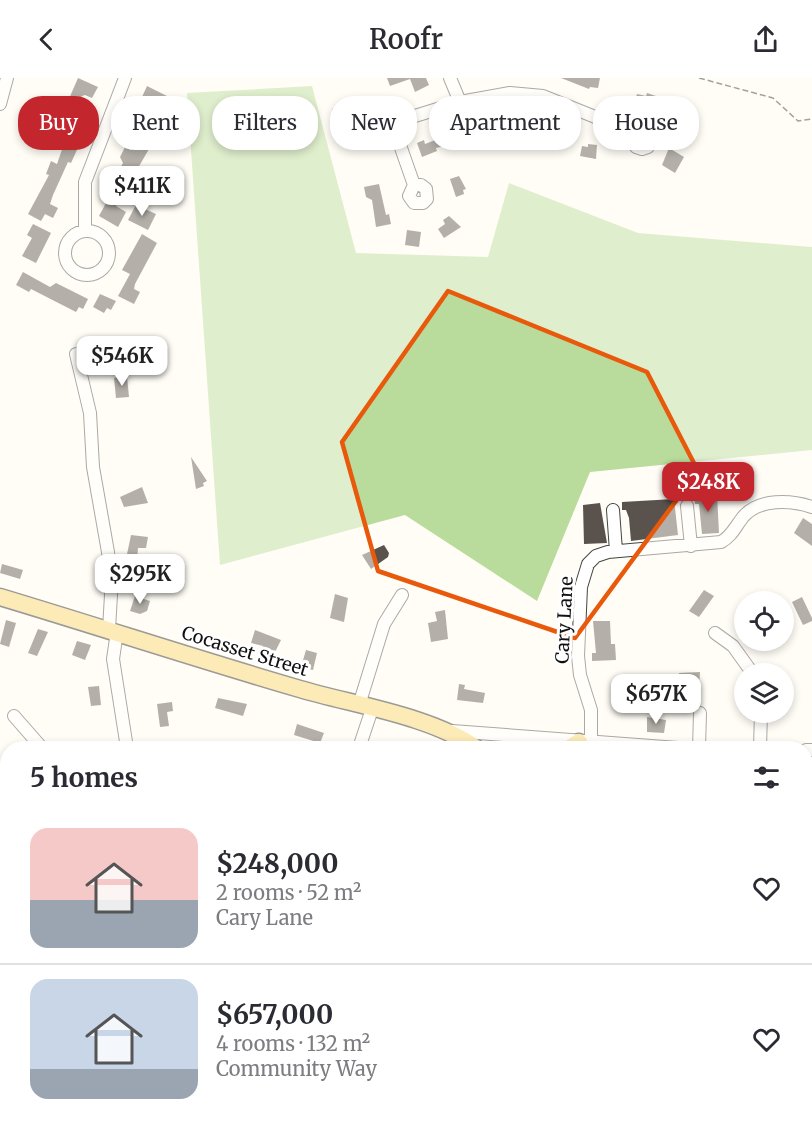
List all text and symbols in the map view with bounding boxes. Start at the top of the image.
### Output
text: Roofr [369,22,443,56]
icon: back [30,23,63,56]
icon: share [749,23,782,56]
chip: Buy [18,96,99,150]
chip: Rent [111,96,200,150]
chip: Filters [212,96,318,150]
chip: New [330,96,417,150]
chip: Apartment [429,96,581,150]
chip: House [593,96,699,150]
pin: $411K [100,166,184,217]
text: $411K [113,173,171,198]
pin: $546K [80,336,164,387]
text: $546K [91,343,153,368]
pin: $248K [666,462,750,513]
text: $248K [676,469,740,494]
pin: $295K [98,554,182,605]
text: $295K [109,561,171,586]
street label: Cary Lane [550,576,578,664]
map controls [734,591,794,723]
button: locate [734,591,794,651]
street label: Cocasset Street [179,621,311,681]
button: layers [734,663,794,723]
pin: $657K [614,674,698,725]
text: $657K [625,681,687,706]
text: 5 homes [30,761,138,794]
icon: filters [750,761,783,794]
text: $248,000 [216,847,338,880]
icon: home [78,852,150,924]
icon: heart [750,872,783,905]
text: 2 rooms · 52 m² [216,880,361,905]
text: Cary Lane [216,905,313,930]
text: $657,000 [216,998,333,1031]
icon: home [78,1003,150,1075]
icon: heart [750,1023,783,1056]
text: 4 rooms · 132 m² [216,1031,370,1056]
text: Community Way [216,1056,377,1081]

